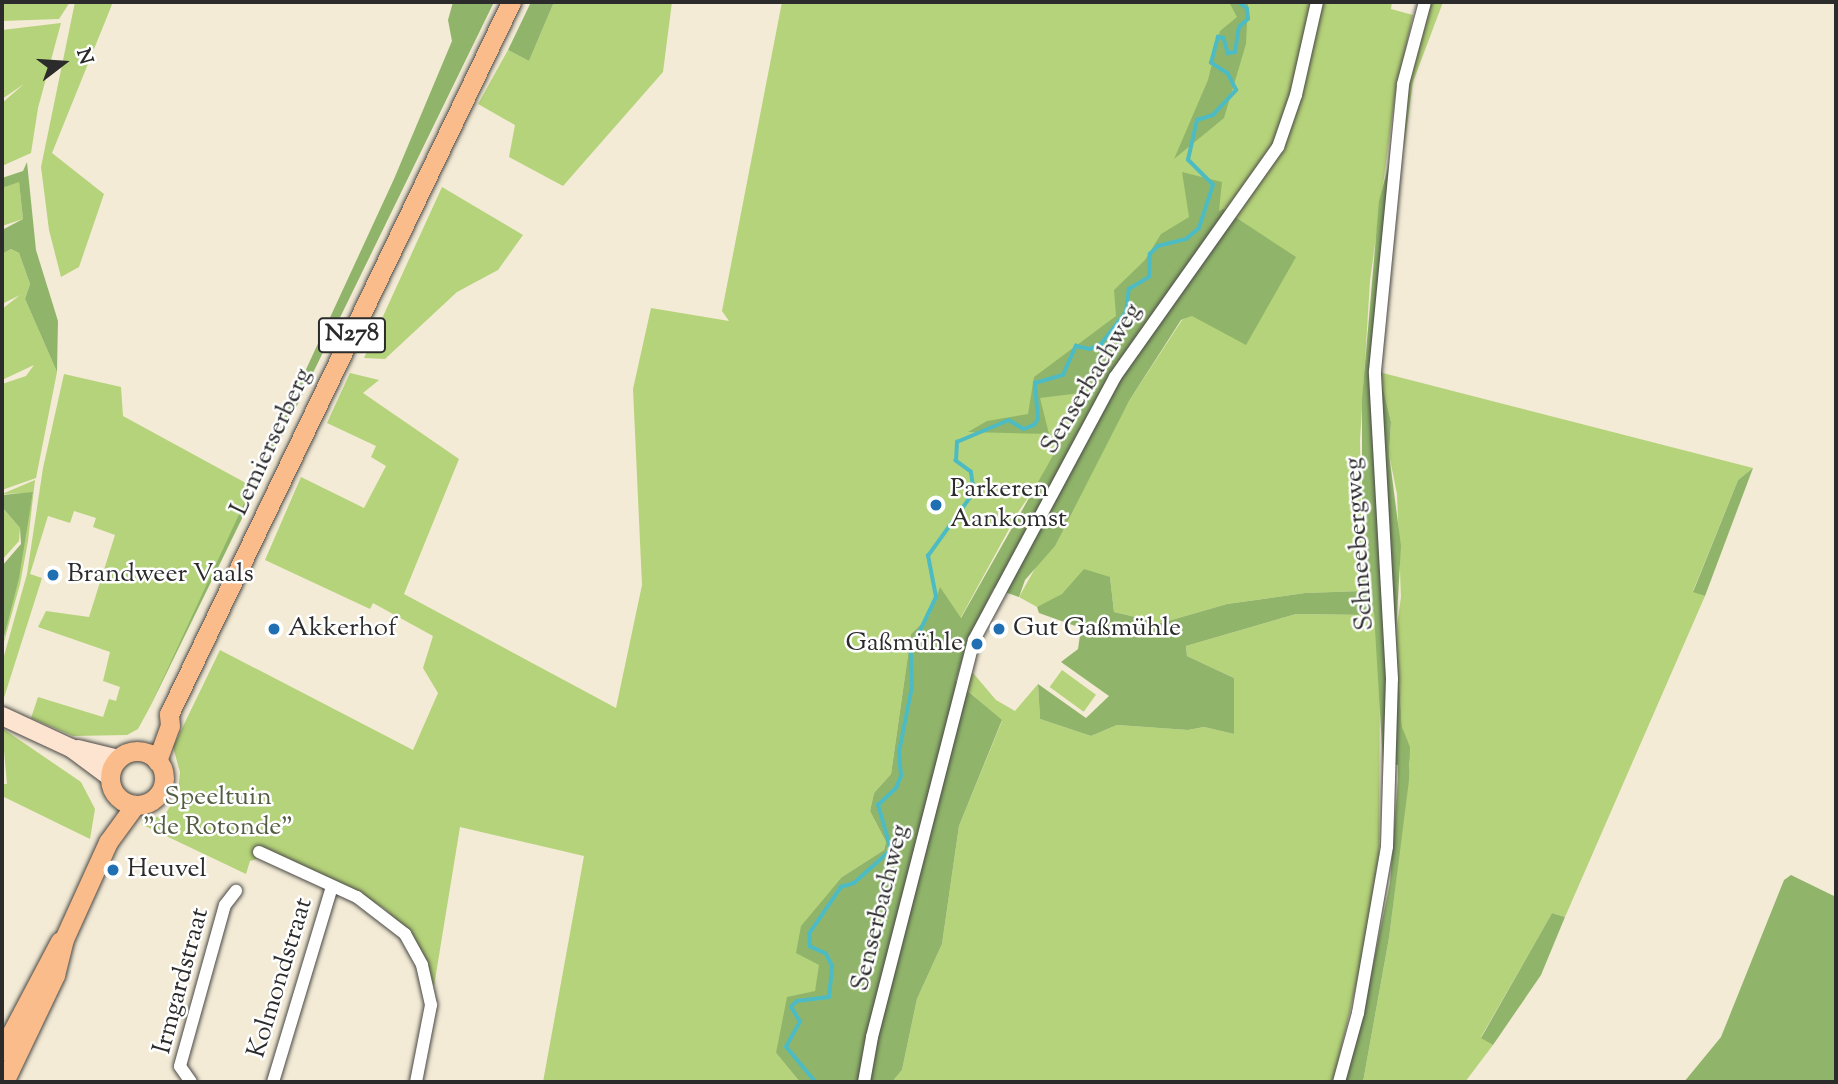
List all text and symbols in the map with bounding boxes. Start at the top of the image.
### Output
north arrow [28,28,98,98]
text: N [68,46,99,68]
street label: Senserbachweg [1035,298,1149,460]
road number: N278 [317,314,387,356]
street label: Lemierserberg [224,363,320,521]
street label: Schneebergweg [1338,456,1382,632]
place label: Parkeren Aankomst [950,474,1067,536]
marker: Parkeren Aankomst [928,497,944,513]
place label: Brandweer Vaals [67,559,254,591]
marker: Brandweer Vaals [45,567,61,583]
place label: Akkerhof [288,613,397,645]
place label: Gut Gaßmühle [1013,613,1181,645]
marker: Akkerhof [266,621,282,637]
marker: Gut Gaßmühle [991,621,1007,637]
place label: Gaßmühle [845,628,963,660]
marker: Gaßmühle [969,636,985,652]
park label: Speeltuin "de Rotonde" [143,782,293,844]
street label: Senserbachweg [845,821,917,995]
place label: Heuvel [127,854,207,886]
marker: Heuvel [105,862,121,878]
street label: Kolmondstraat [242,894,320,1062]
street label: Irmgardstraat [148,905,216,1057]

